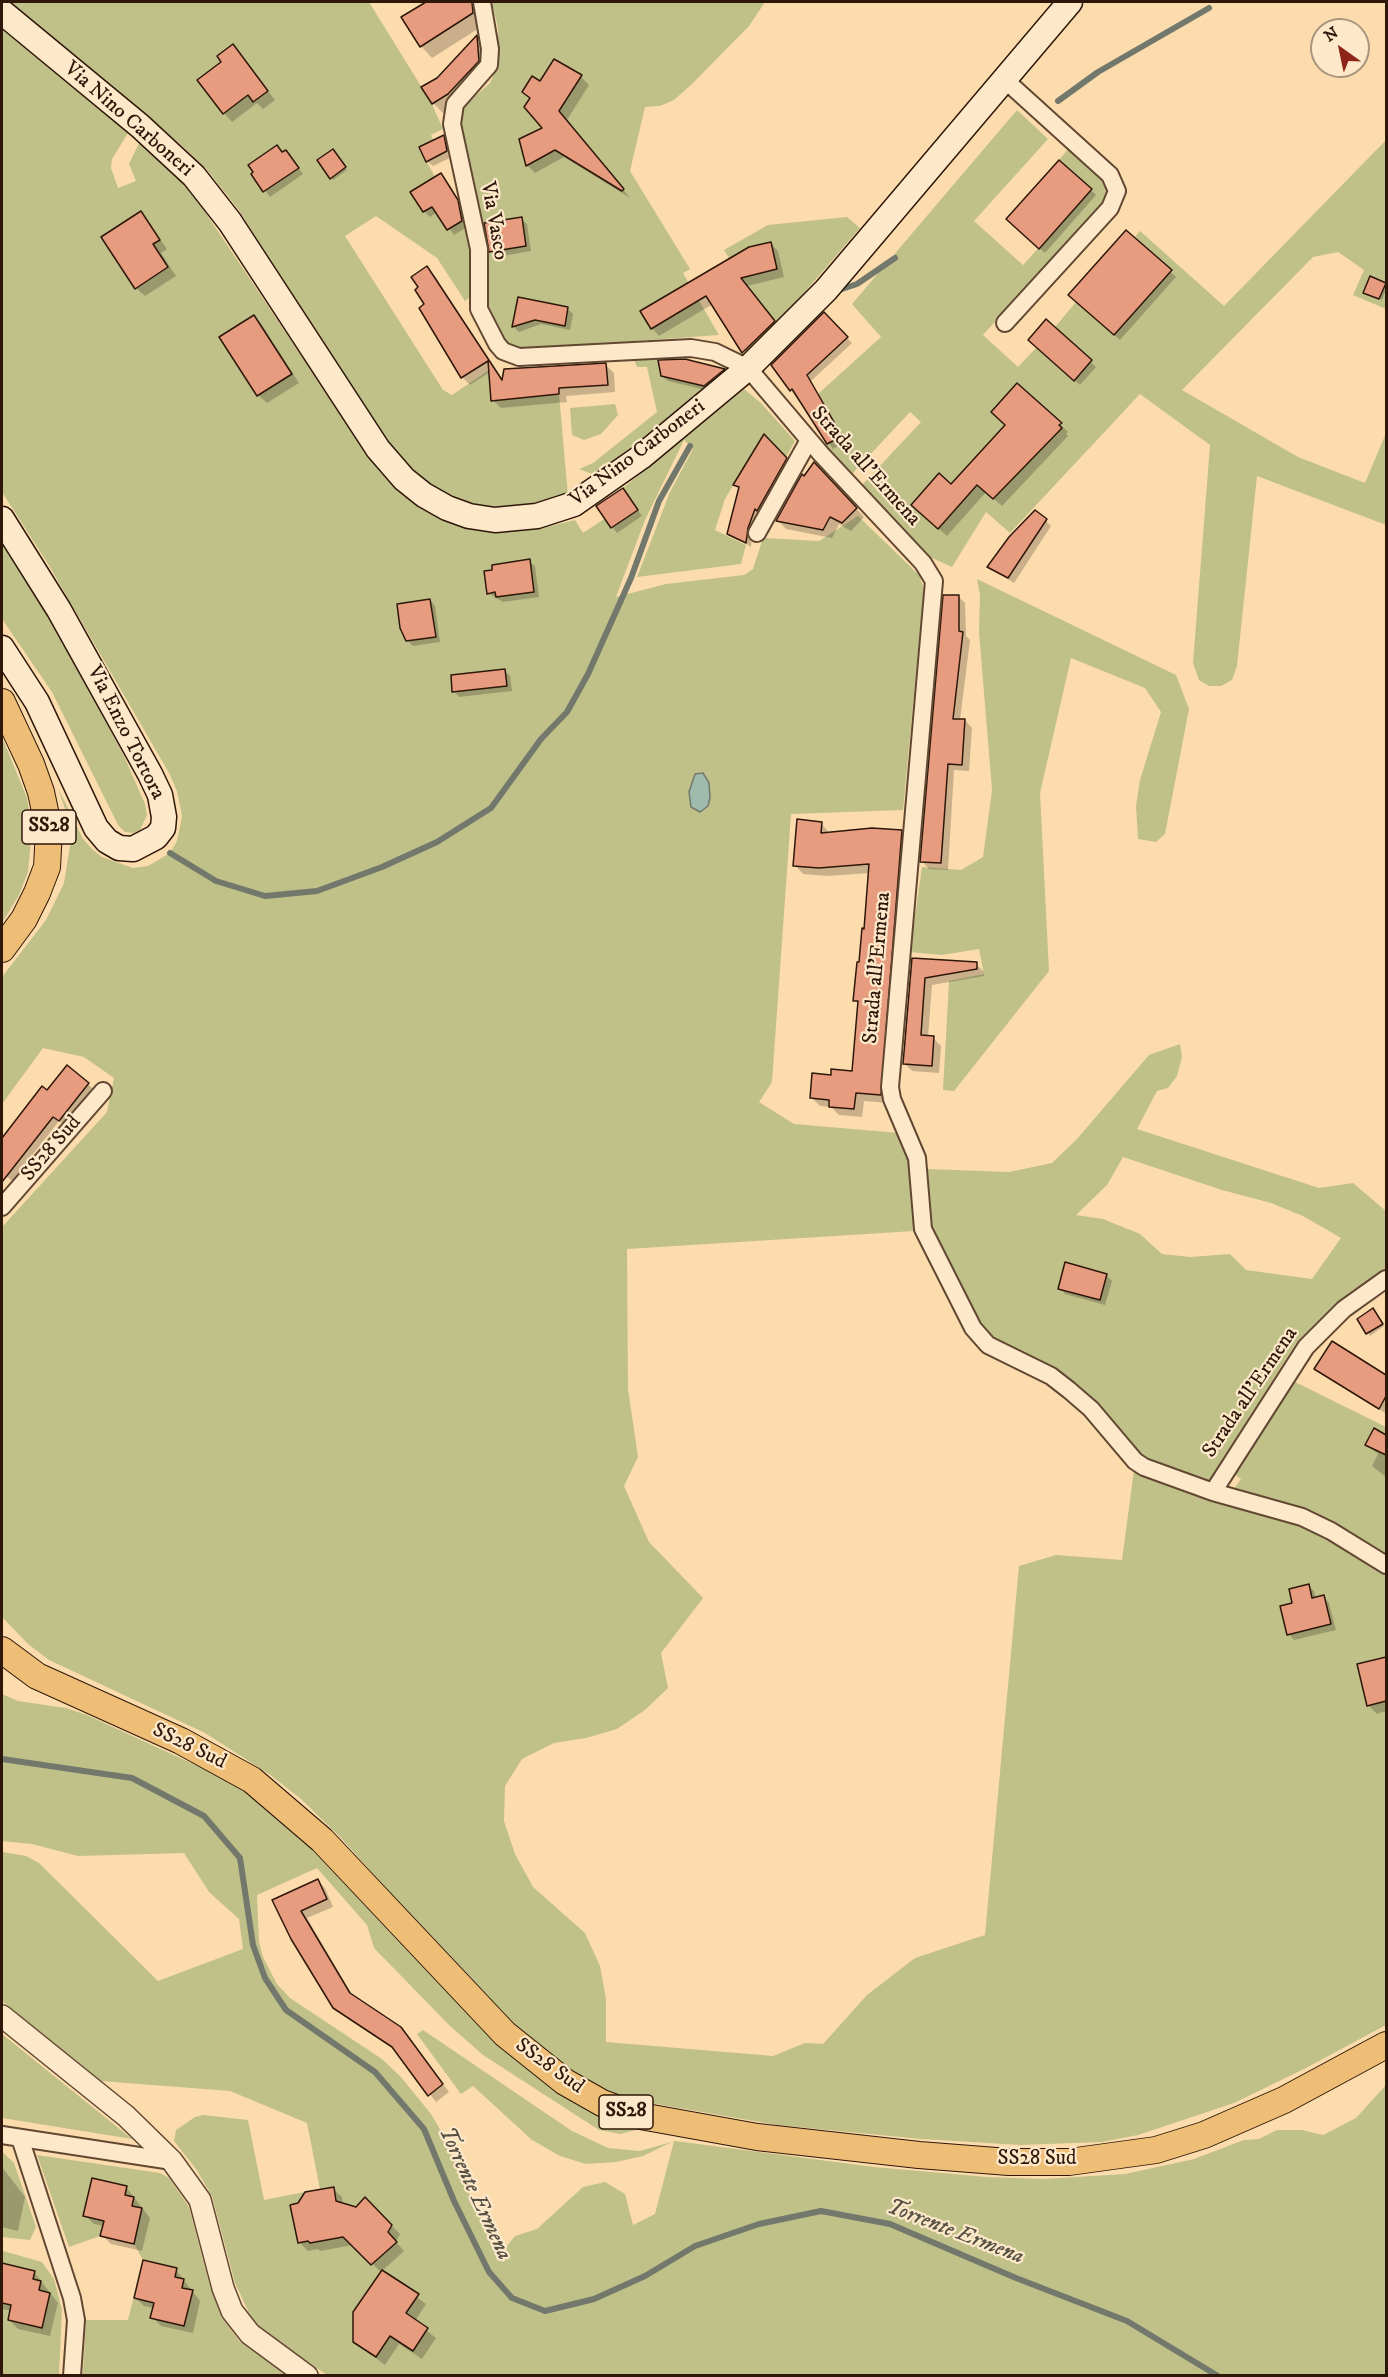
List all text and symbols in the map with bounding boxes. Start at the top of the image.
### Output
north arrow [1310,18,1370,78]
text: N [1320,23,1342,47]
street label: Via Nino Carboneri [58,57,198,183]
street label: Via Vasco [474,180,512,262]
street label: Via Nino Carboneri [565,395,711,513]
street label: Strada all'Ermena [805,402,925,532]
street label: Via Enzo Tortora [80,662,170,804]
road number: SS28 [22,810,76,844]
street label: Strada all'Ermena [859,891,897,1045]
street label: SS28 Sud [17,1111,87,1187]
street label: Strada all'Ermena [1198,1323,1304,1463]
street label: SS28 Sud [148,1718,230,1776]
street label: SS28 Sud [510,2034,588,2100]
road number: SS28 [599,2095,653,2129]
water label: Torrente Ermena [432,2123,516,2265]
street label: SS28 Sud [998,2147,1076,2173]
water label: Torrente Ermena [883,2195,1027,2271]

